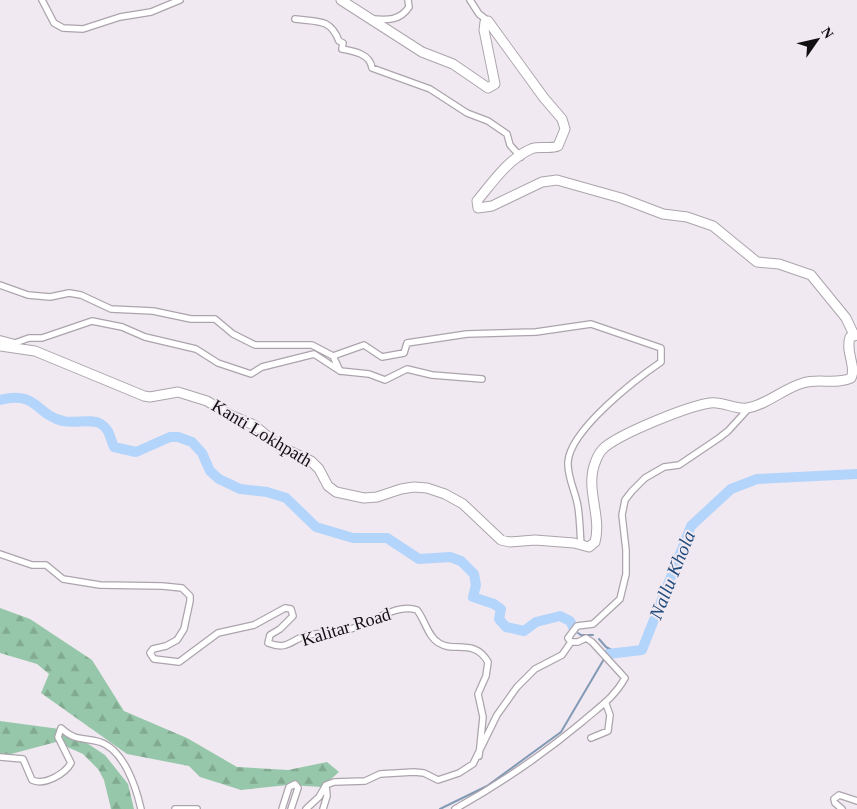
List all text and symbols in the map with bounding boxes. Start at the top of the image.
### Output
north arrow [792,15,842,65]
text: N [818,25,836,41]
street label: Kanti Lokhpath [208,395,316,471]
water label: Nallu Khola [644,528,699,623]
street label: Kalitar Road [299,604,393,650]

